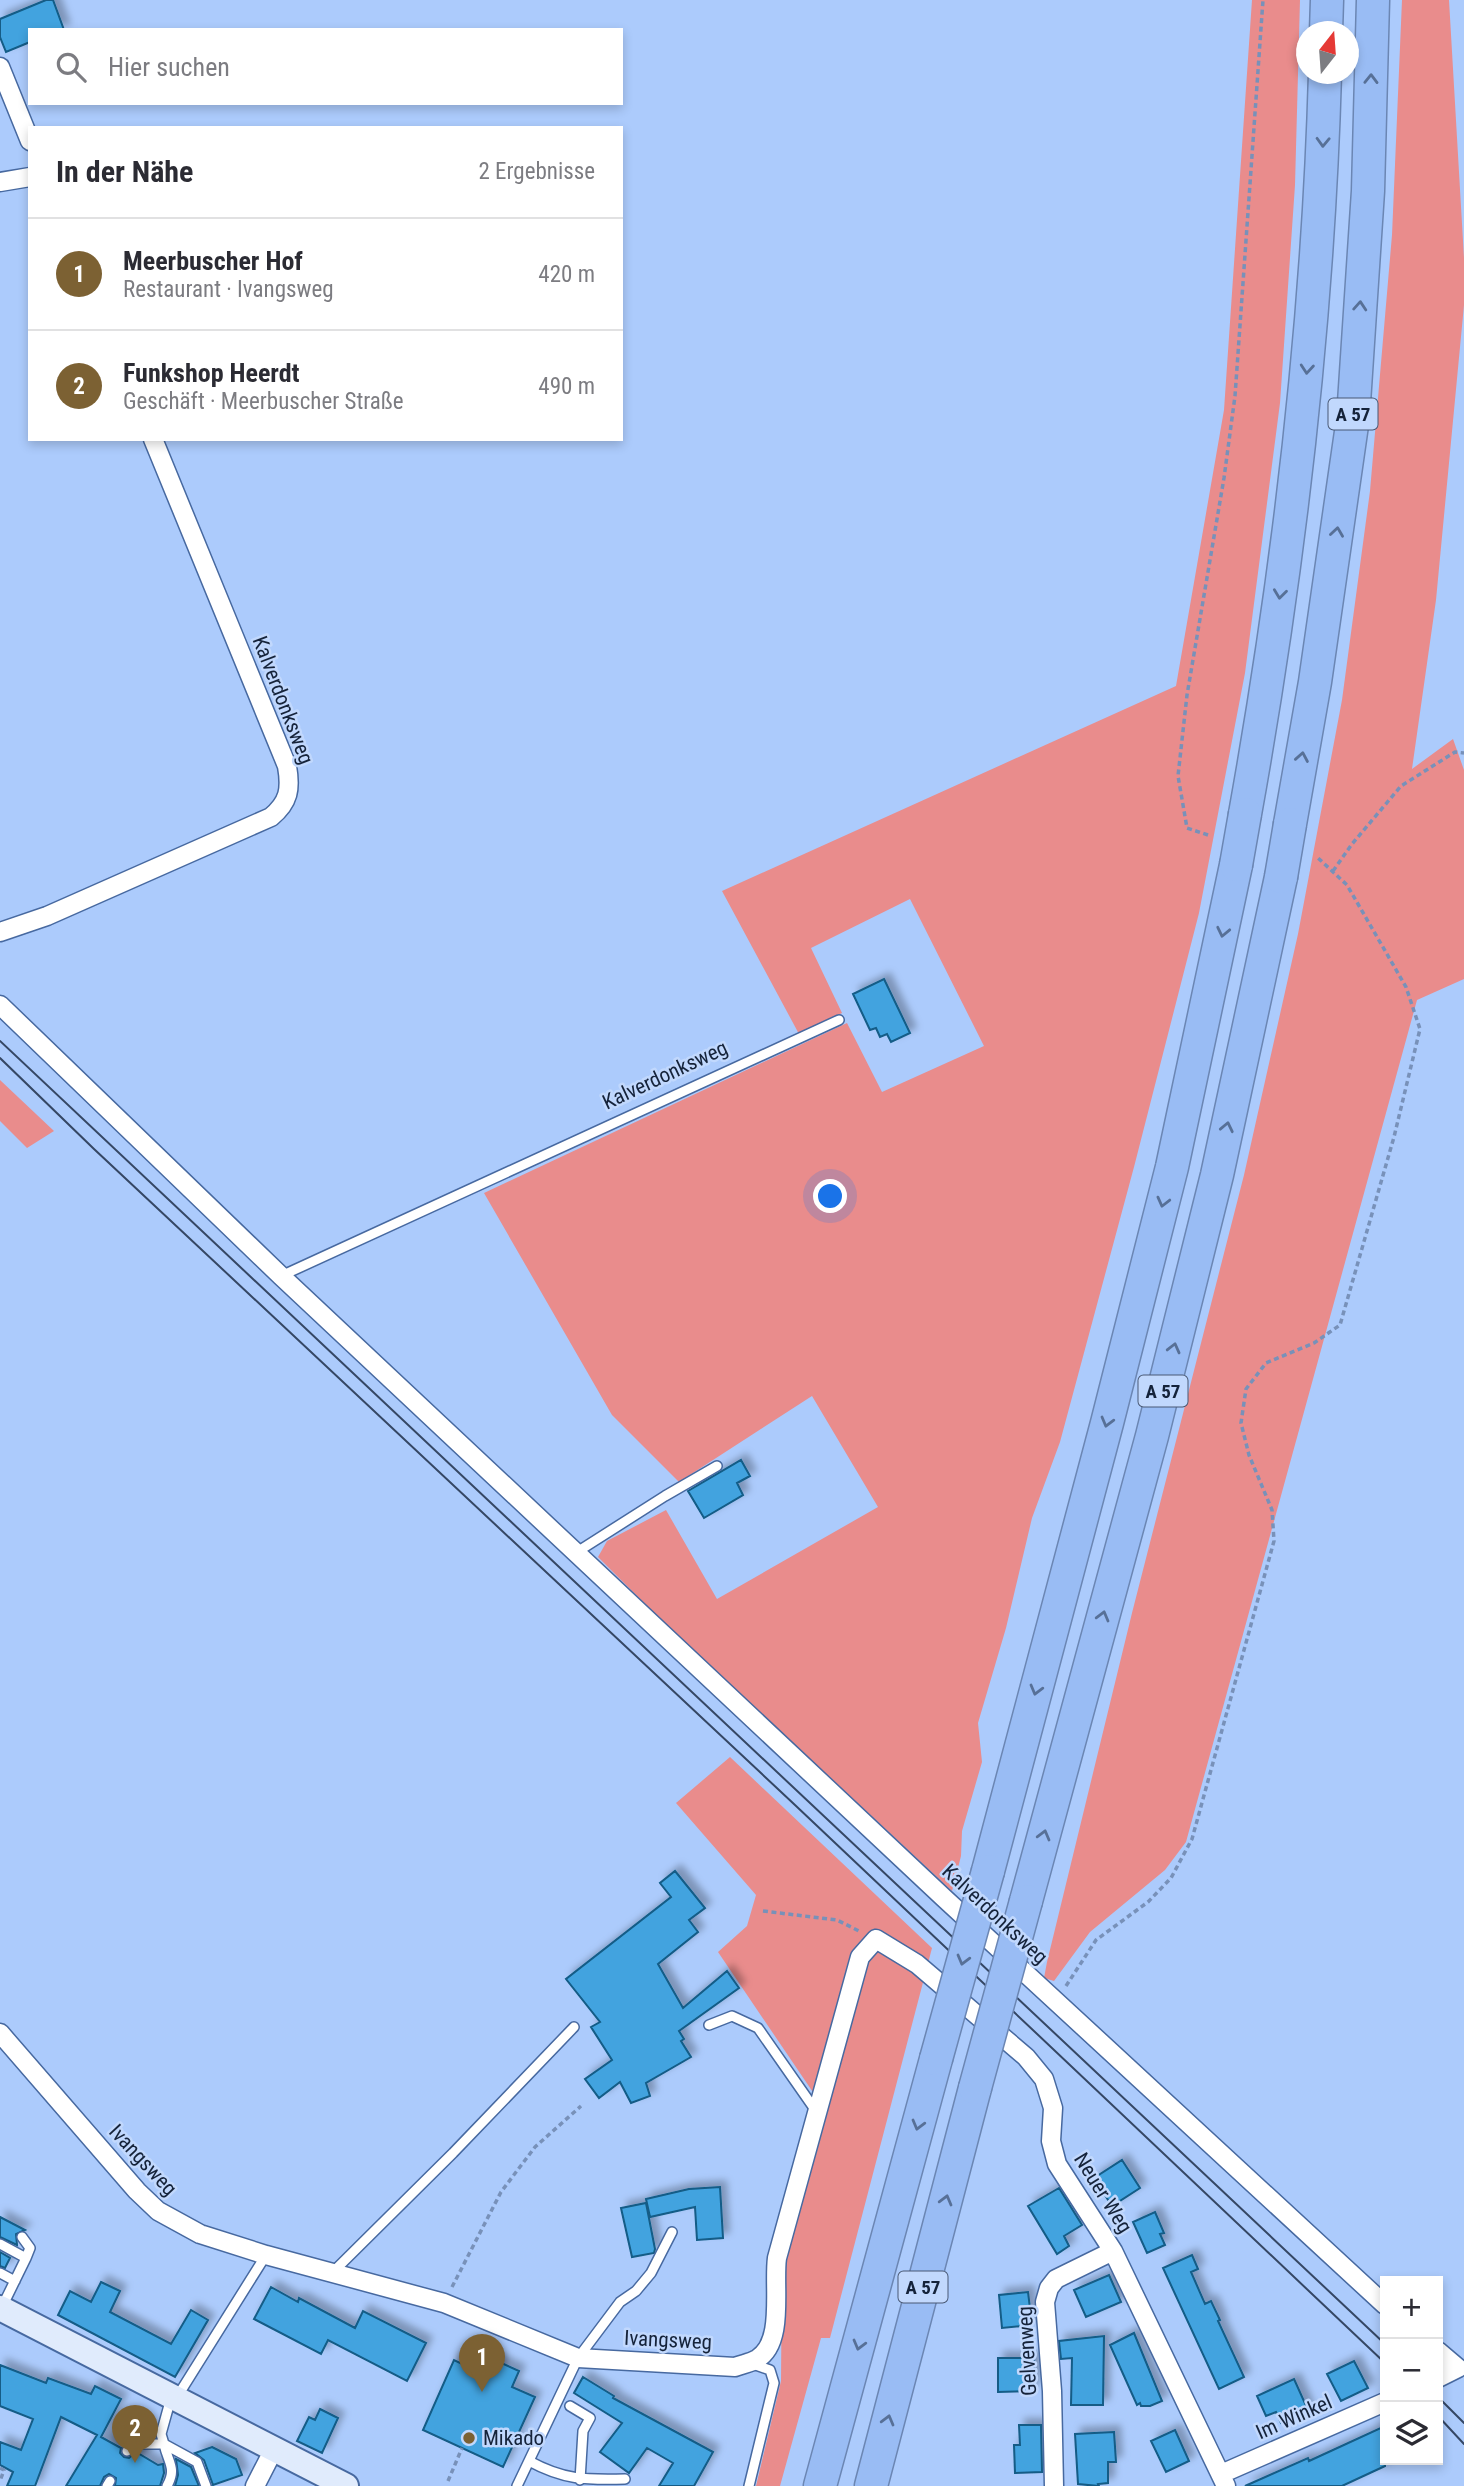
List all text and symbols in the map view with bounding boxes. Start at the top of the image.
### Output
north arrow [1296,21,1359,84]
search box [28,28,623,105]
icon: search [52,48,90,86]
text: Hier suchen [108,52,230,82]
one-way arrow [1363,73,1379,84]
one-way arrow [1315,137,1331,147]
text: In der Nähe [56,154,193,189]
text: 2 Ergebnisse [478,158,595,185]
text: Meerbuscher Hof [123,246,303,276]
text: 1 [73,261,85,288]
text: 420 m [538,261,595,288]
text: Restaurant · Ivangsweg [123,276,334,303]
one-way arrow [1353,301,1368,312]
text: Funkshop Heerdt [123,358,300,388]
one-way arrow [1300,363,1315,374]
text: 2 [73,373,85,400]
text: 490 m [538,373,595,400]
text: Geschäft · Meerbuscher Straße [123,388,404,415]
road number: A 57 [1328,398,1378,430]
one-way arrow [1329,527,1344,538]
one-way arrow [1273,589,1288,600]
street label: Kalverdonksweg [248,633,318,767]
one-way arrow [1294,751,1309,763]
one-way arrow [1217,926,1231,938]
street label: Kalverdonksweg [599,1036,731,1114]
one-way arrow [1219,1121,1234,1133]
your location [813,1179,847,1213]
one-way arrow [1157,1196,1171,1208]
one-way arrow [1166,1342,1180,1354]
road number: A 57 [1138,1376,1188,1406]
one-way arrow [1101,1416,1115,1428]
one-way arrow [1095,1610,1110,1622]
one-way arrow [1030,1683,1044,1695]
one-way arrow [1036,1829,1050,1841]
street label: Kalverdonksweg [937,1859,1053,1969]
one-way arrow [957,1954,971,1966]
one-way arrow [912,2119,926,2131]
street label: Ivangsweg [104,2120,182,2200]
street label: Neuer Weg [1069,2148,1137,2238]
one-way arrow [938,2194,952,2206]
road number: A 57 [898,2272,948,2302]
map controls [1380,2276,1443,2465]
button: + [1380,2276,1443,2339]
street label: Gelvenweg [1013,2306,1041,2396]
street label: Ivangsweg [623,2326,713,2354]
pin: 1 [459,2334,505,2392]
one-way arrow [853,2339,867,2351]
button: − [1380,2339,1443,2402]
street label: Im Winkel [1252,2390,1336,2444]
button: layers [1380,2402,1443,2465]
pin: 2 [112,2405,158,2463]
one-way arrow [880,2414,894,2426]
place label: Mikado [483,2426,544,2450]
marker: Mikado [461,2430,477,2446]

